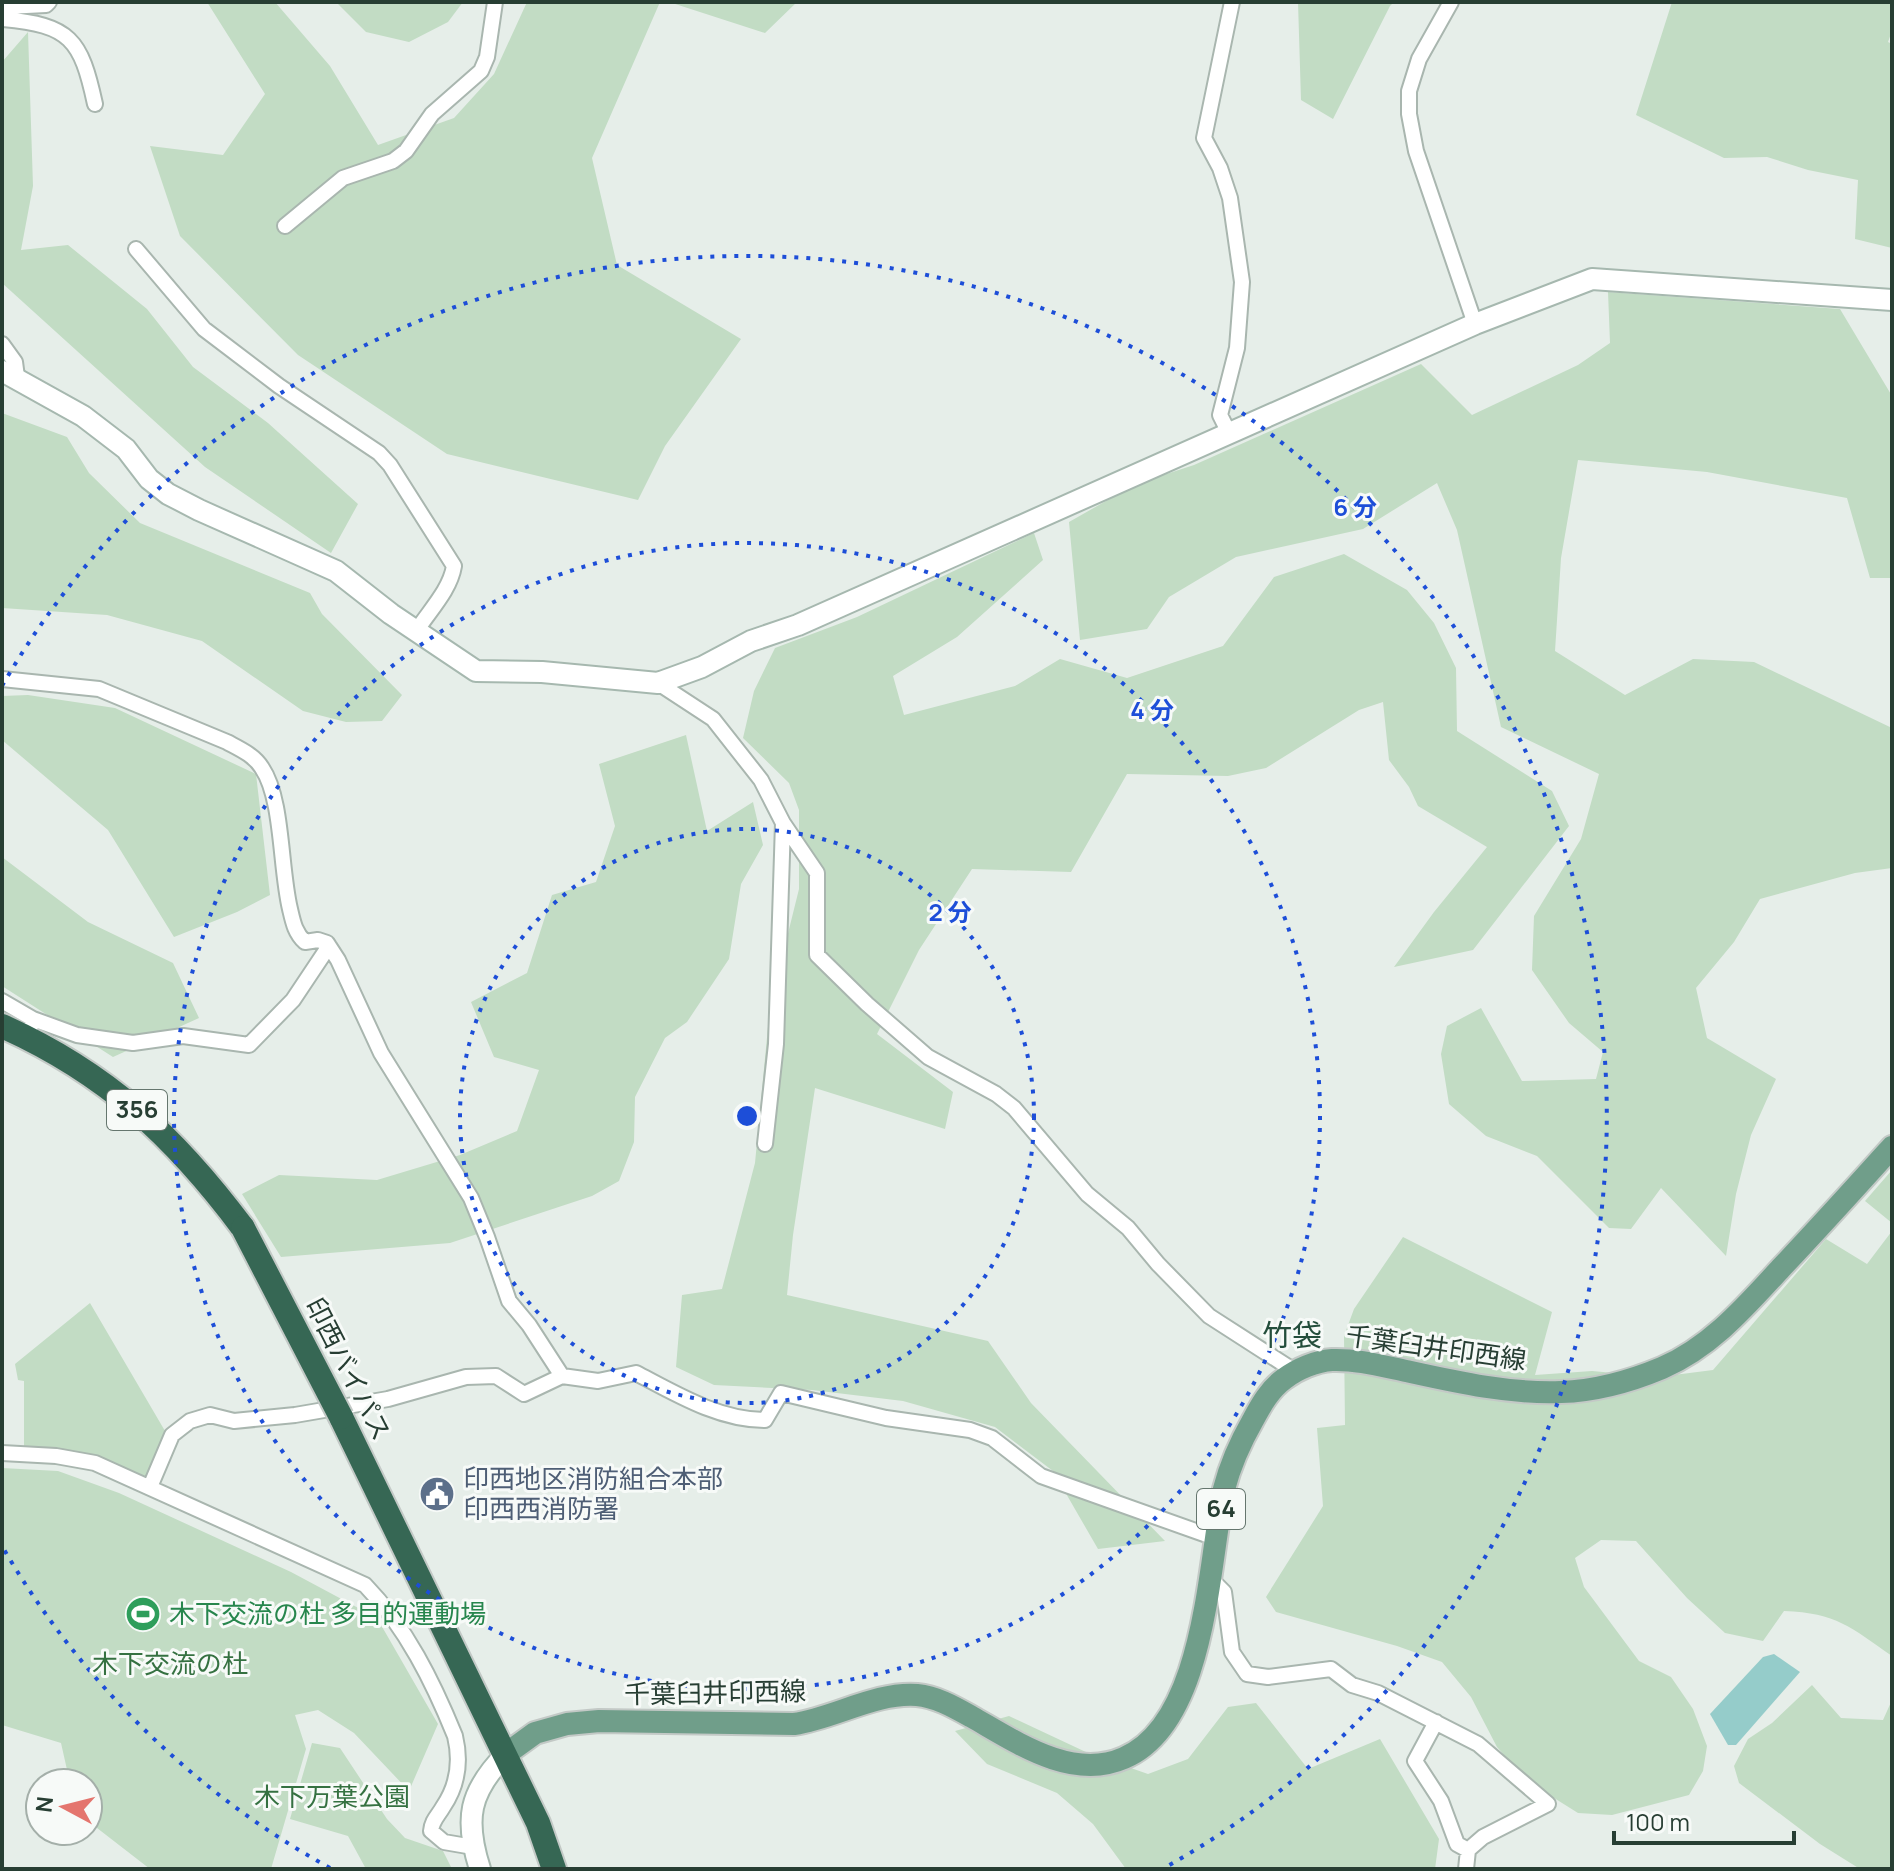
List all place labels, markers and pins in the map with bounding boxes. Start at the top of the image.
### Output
centre of rings [733,1102,761,1130]
place label: 印西地区消防組合本部 印西西消防署 [463,1460,723,1526]
public building icon: 印西地区消防組合本部 印西西消防署 [418,1475,456,1513]
sports icon: 木下交流の杜 多目的運動場 [124,1595,162,1633]
place label: 木下交流の杜 多目的運動場 [169,1595,486,1631]

